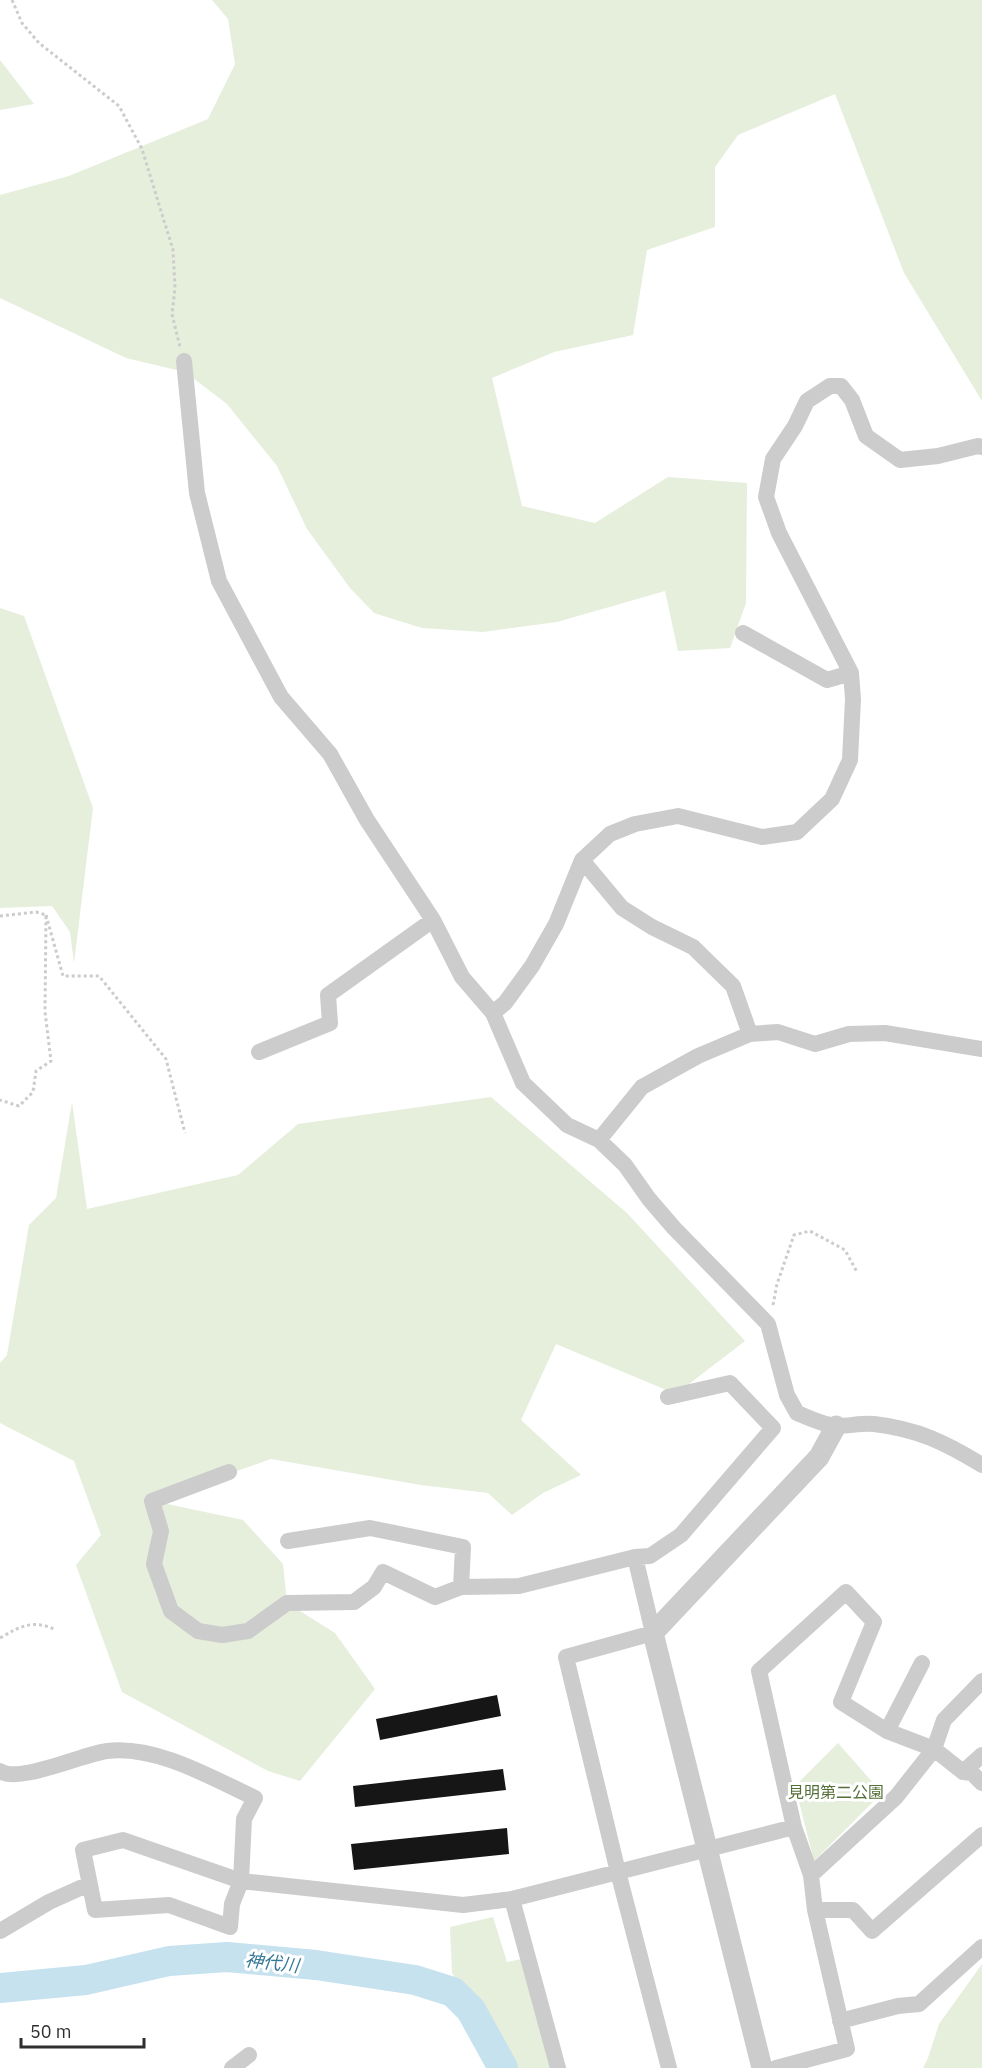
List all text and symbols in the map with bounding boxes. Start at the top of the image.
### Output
park label: 見明第二公園 [788,1782,884,1802]
water label: 神代川 [244,1948,302,1977]
scale bar [21,2011,144,2049]
text: 50 m [30,2020,72,2043]

